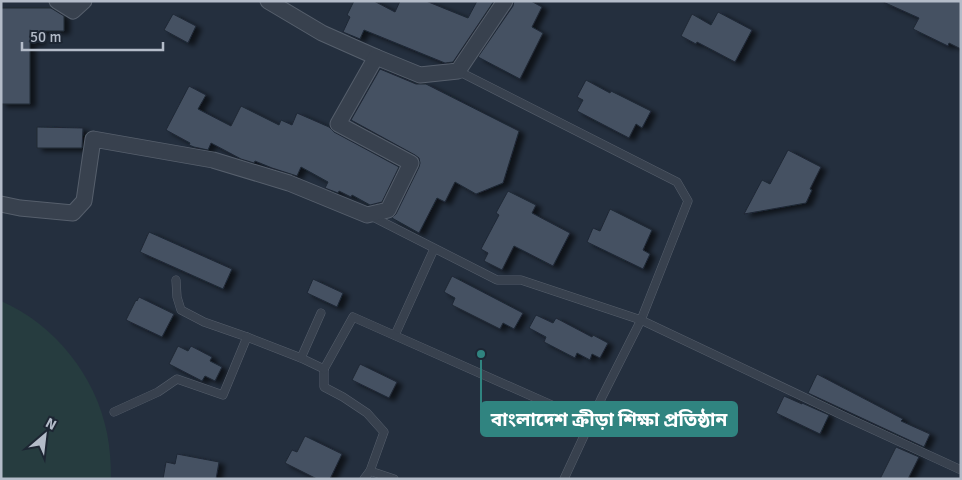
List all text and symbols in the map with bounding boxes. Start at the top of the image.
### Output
scale bar [22,20,164,52]
text: 50 m [30,28,61,46]
callout: বাংলাদেশ ক্রীড়া শিক্ষা প্রতিষ্ঠান [481,402,737,436]
text: বাংলাদেশ ক্রীড়া শিক্ষা প্রতিষ্ঠান [490,408,728,432]
north arrow [20,410,70,460]
text: N [43,414,59,434]

